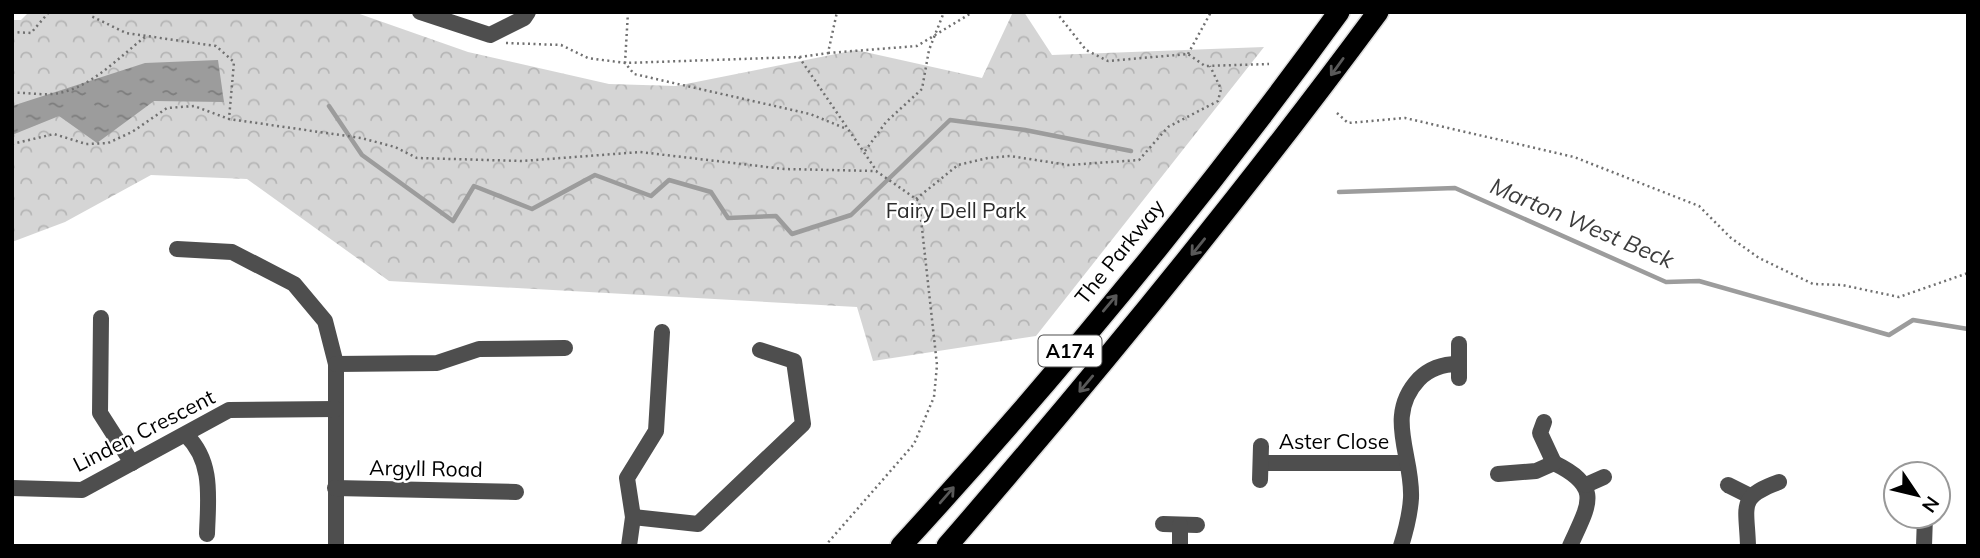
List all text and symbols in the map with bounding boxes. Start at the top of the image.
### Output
one-way arrow [1330,57,1345,76]
water label: Marton West Beck [1486,171,1679,275]
street label: The Parkway [1069,194,1169,309]
park label: Fairy Dell Park [886,197,1027,223]
one-way arrow [1190,238,1206,256]
one-way arrow [1103,295,1118,313]
road number: A174 [1038,336,1102,366]
one-way arrow [1078,375,1094,393]
street label: Linden Crescent [68,383,219,477]
street label: Aster Close [1279,428,1389,454]
street label: Argyll Road [369,454,483,482]
north arrow [1882,460,1952,530]
one-way arrow [939,486,955,504]
text: N [1917,492,1945,518]

